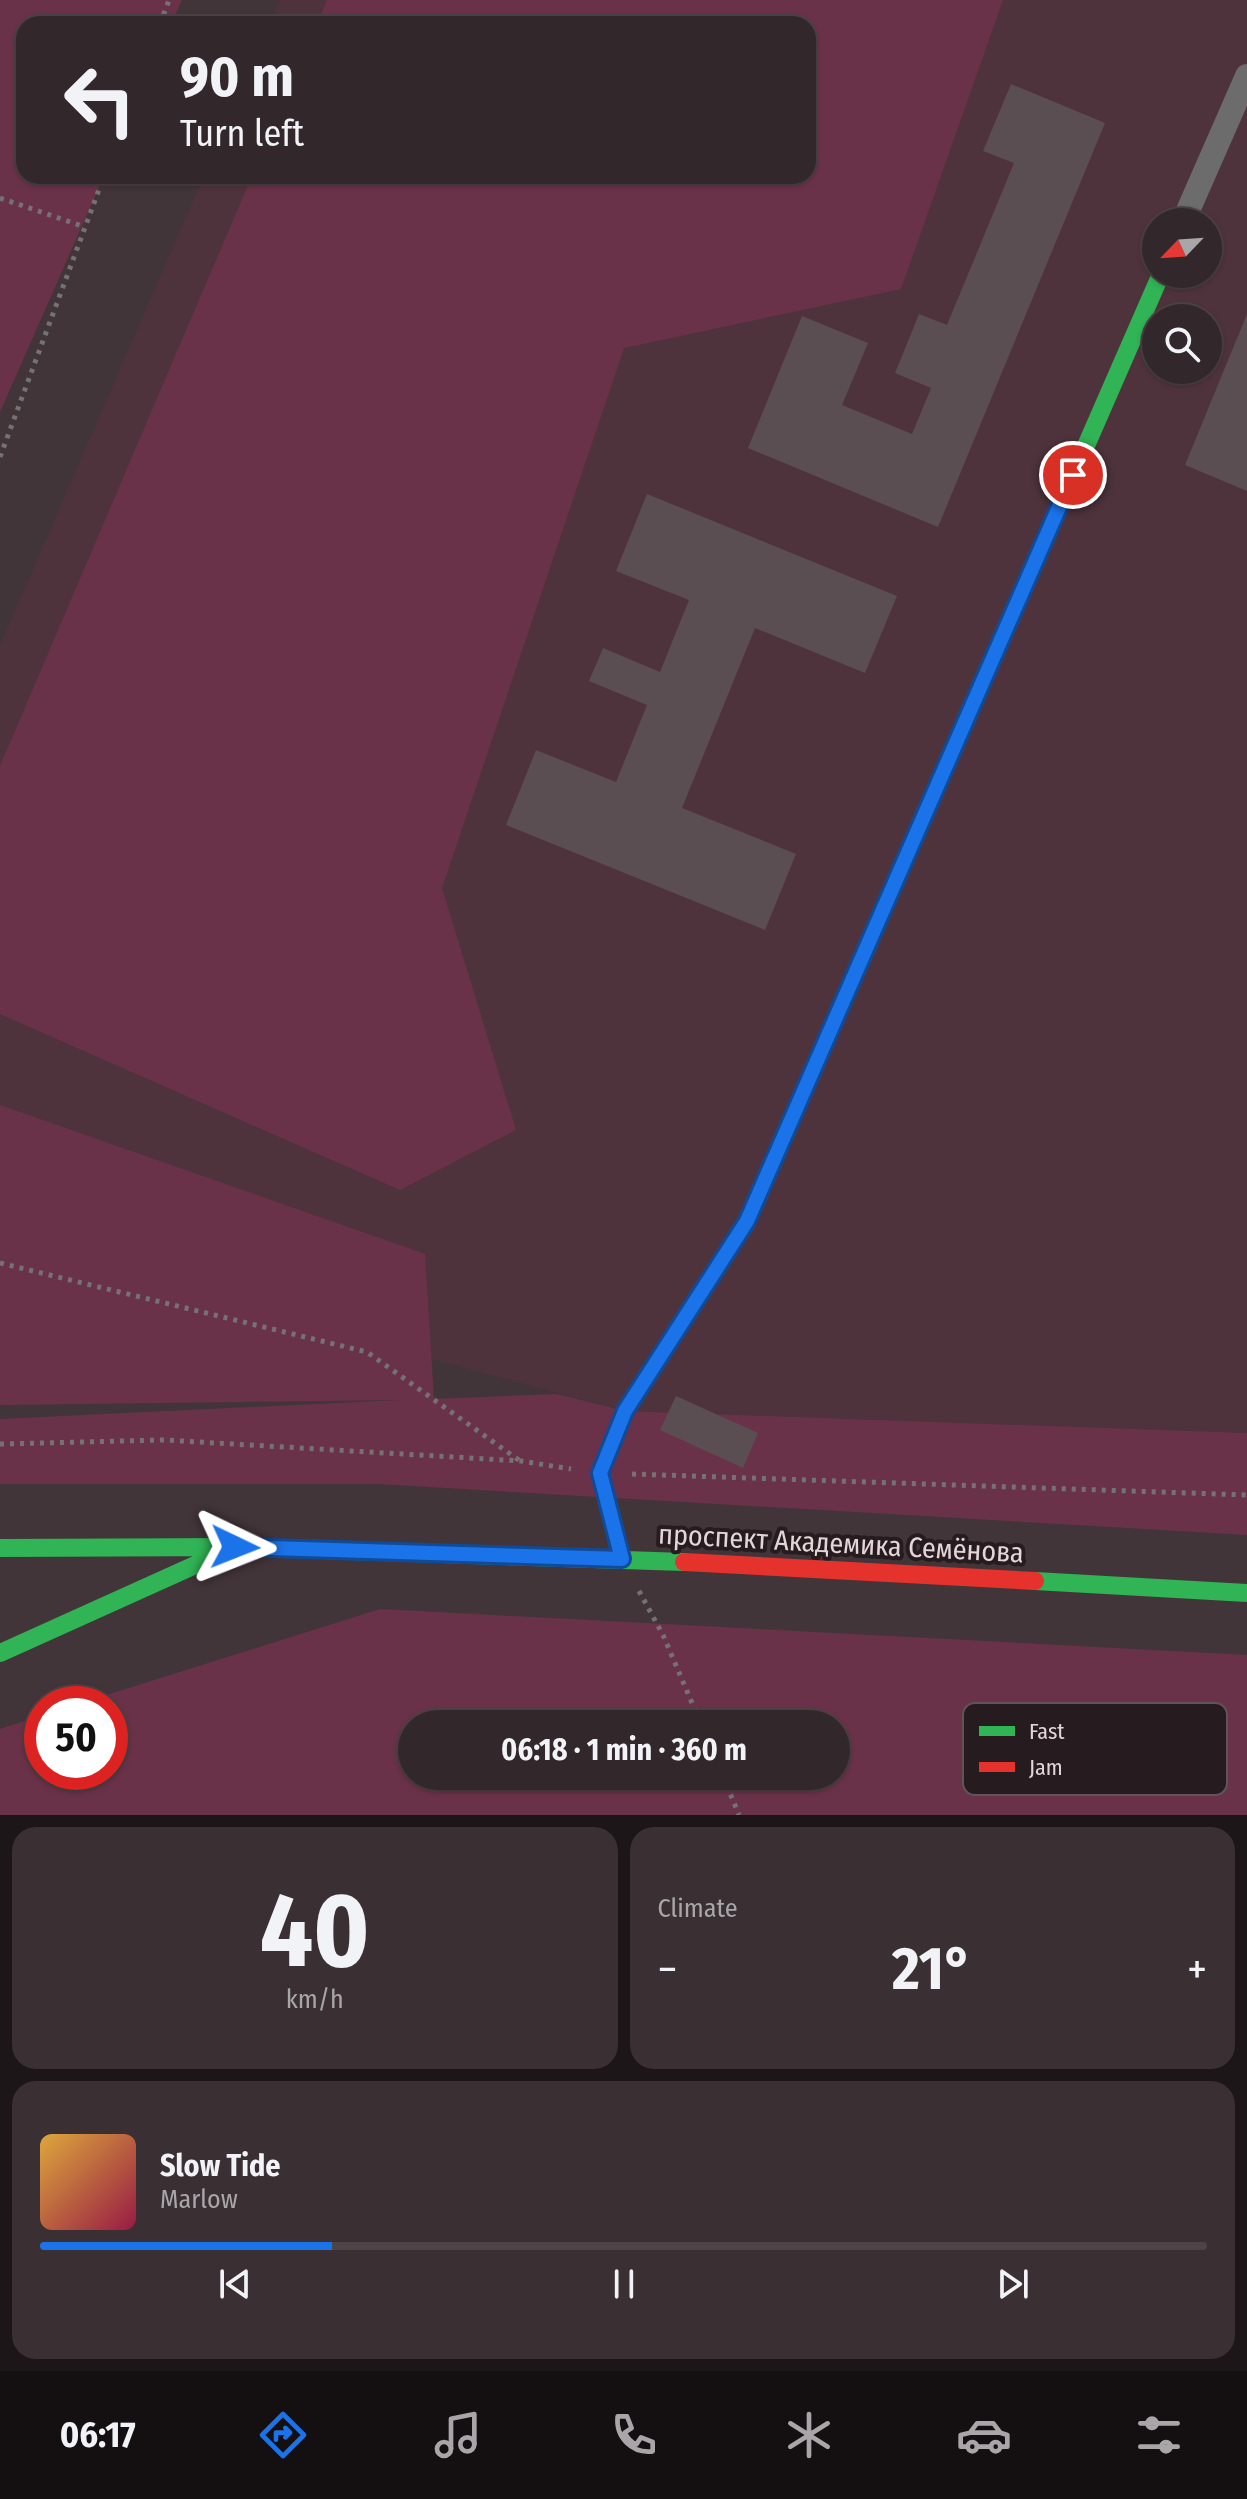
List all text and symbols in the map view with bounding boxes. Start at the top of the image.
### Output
text: 90 m [180,44,294,111]
icon: left [48,48,152,152]
text: Turn left [180,112,304,156]
north arrow [1142,208,1222,288]
map controls [1142,208,1222,384]
button: search [1142,304,1222,384]
pin [1039,441,1107,509]
icon: arrive [1051,453,1095,497]
position arrow [193,1505,277,1589]
street label: проспект Академика Семёнова [657,1517,1025,1570]
speed limit sign: 50 [24,1686,128,1790]
legend [963,1703,1227,1795]
text: Fast [1029,1718,1065,1745]
text: 06:18 · 1 min · 360 m [501,1732,747,1768]
text: Jam [1029,1754,1063,1781]
text: 40 [260,1869,370,1994]
text: Climate [658,1893,738,1924]
text: 21° [892,1933,972,2005]
text: − [658,1943,677,1996]
text: + [1187,1943,1207,1996]
text: km/h [286,1984,344,2015]
text: Slow Tide [160,2148,281,2184]
text: Marlow [160,2184,238,2215]
icon: previous [213,2262,257,2306]
icon: pause [602,2262,646,2306]
icon: next [991,2262,1035,2306]
icon: directions [255,2407,311,2463]
icon: music [430,2407,486,2463]
icon: phone [606,2407,662,2463]
icon: climate [781,2407,837,2463]
icon: car [956,2407,1012,2463]
icon: filters [1131,2407,1187,2463]
text: 06:17 [60,2413,136,2457]

